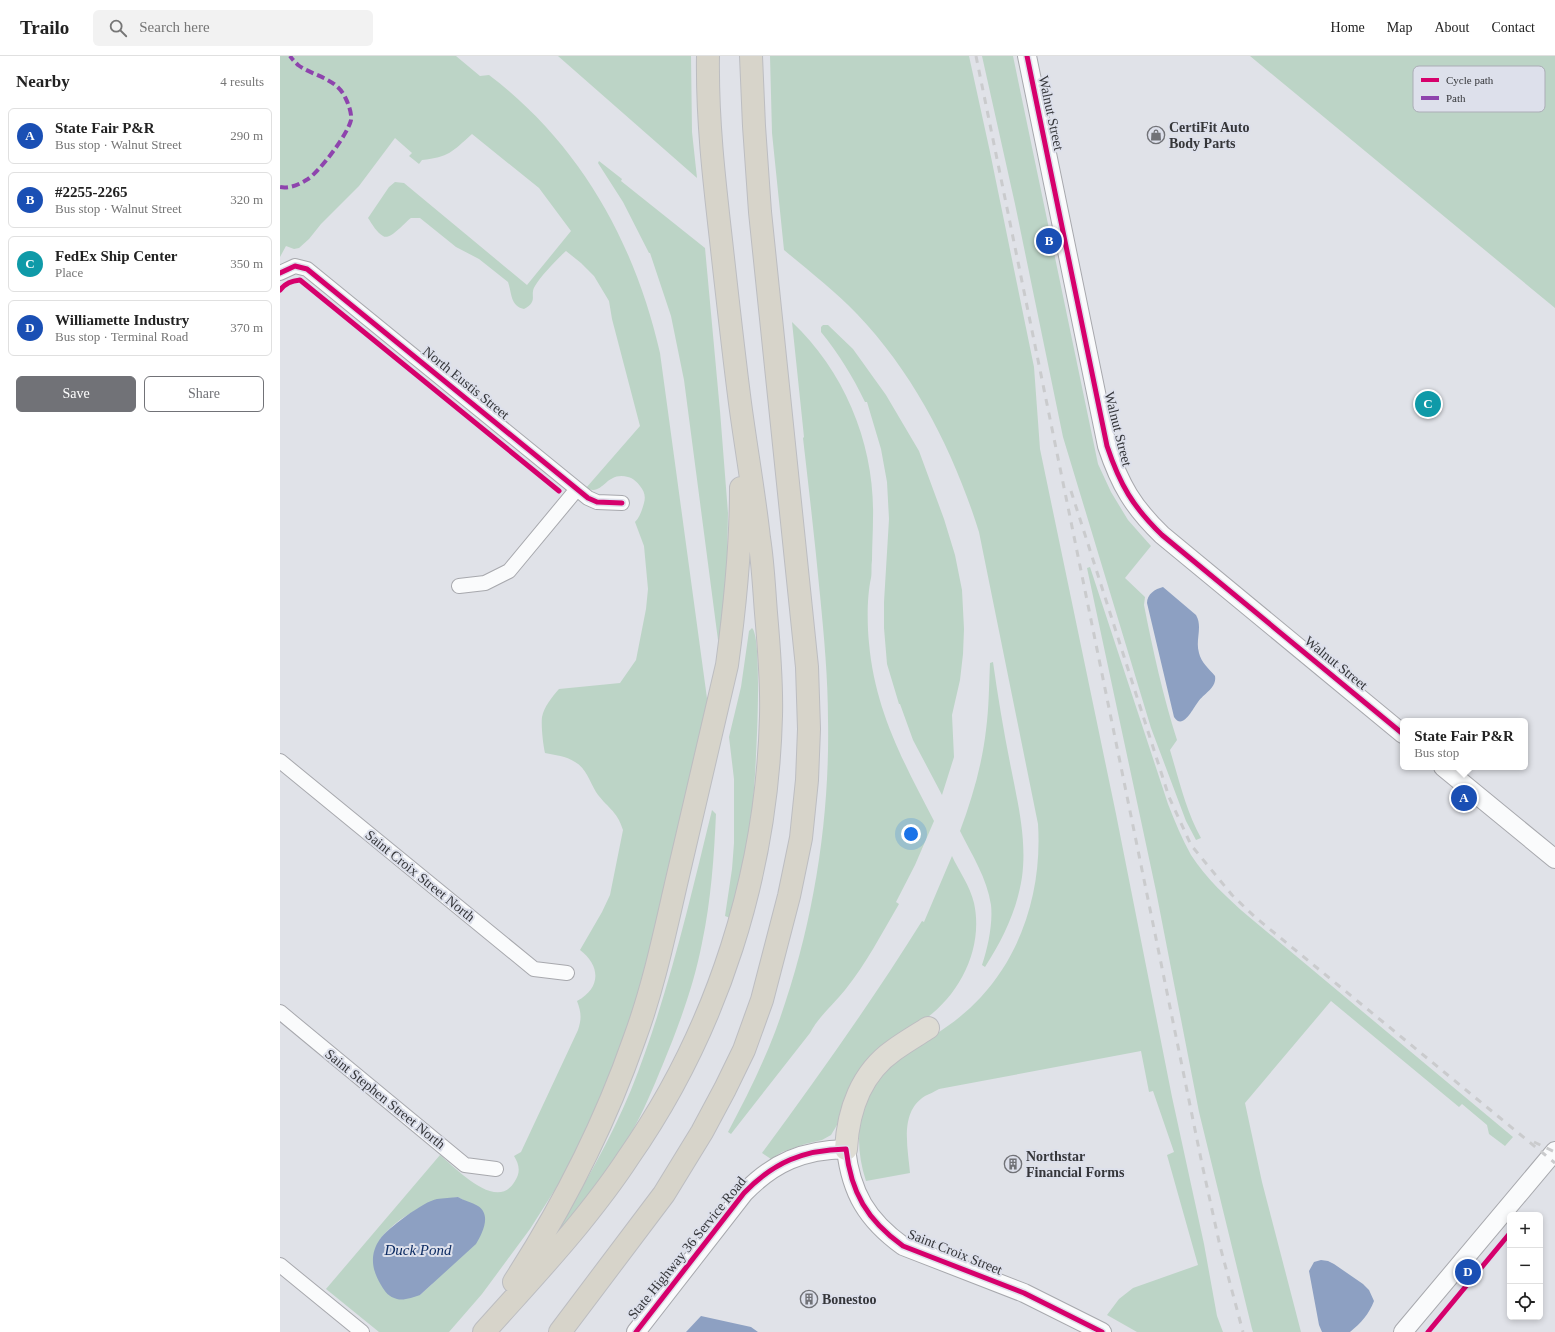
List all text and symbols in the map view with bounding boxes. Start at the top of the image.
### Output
search box [93,10,373,46]
text: Trailo [20,17,69,38]
icon: search [107,17,129,39]
text: Search here [139,19,210,35]
text: Home [1331,20,1365,35]
text: Map [1387,20,1412,35]
text: About [1434,20,1469,35]
text: Contact [1491,20,1535,35]
legend [1413,66,1545,112]
text: Nearby [16,72,70,91]
text: 4 results [220,74,264,89]
street label: Walnut Street [1036,74,1066,152]
text: Cycle path [1446,74,1494,86]
text: Path [1446,92,1466,104]
text: State Fair P&R [55,120,155,136]
place label: CertiFit Auto Body Parts [1169,120,1249,151]
shop icon: CertiFit Auto Body Parts [1146,125,1166,145]
text: A [25,128,35,143]
text: 290 m [230,128,263,143]
text: Bus stop · Walnut Street [55,137,182,152]
text: #2255-2265 [55,184,128,200]
text: B [26,192,34,207]
text: 320 m [230,192,263,207]
text: Bus stop · Walnut Street [55,201,182,216]
pin: B [1036,226,1062,256]
text: FedEx Ship Center [55,248,178,264]
text: C [25,256,35,271]
text: 350 m [230,256,263,271]
text: Place [55,265,83,280]
text: Williamette Industry [55,312,189,328]
text: D [25,320,35,335]
text: 370 m [230,320,263,335]
text: Bus stop · Terminal Road [55,329,188,344]
street label: North Eustis Street [420,344,512,422]
button: Save [16,376,136,412]
button: Share [144,376,264,412]
pin: C [1415,389,1441,419]
street label: Walnut Street [1101,390,1135,468]
street label: Walnut Street [1302,633,1370,693]
popup [1400,718,1528,770]
text: State Fair P&R [1414,728,1514,744]
text: Bus stop [1414,745,1459,760]
pin: A [1451,783,1477,813]
your location [901,824,921,844]
street label: Saint Croix Street North [362,827,478,925]
street label: Saint Stephen Street North [322,1046,448,1152]
place label: Northstar Financial Forms [1026,1149,1125,1180]
building icon: Northstar Financial Forms [1003,1154,1023,1174]
street label: State Highway 36 Service Road [625,1174,749,1322]
map controls [1507,1212,1543,1320]
button: + [1507,1212,1543,1248]
street label: Saint Croix Street [906,1226,1004,1278]
water label: Duck Pond [383,1242,452,1258]
button: − [1507,1248,1543,1284]
pin: D [1455,1257,1481,1287]
button: locate [1507,1284,1543,1320]
building icon: Bonestoo [799,1289,819,1309]
place label: Bonestoo [822,1292,876,1307]

